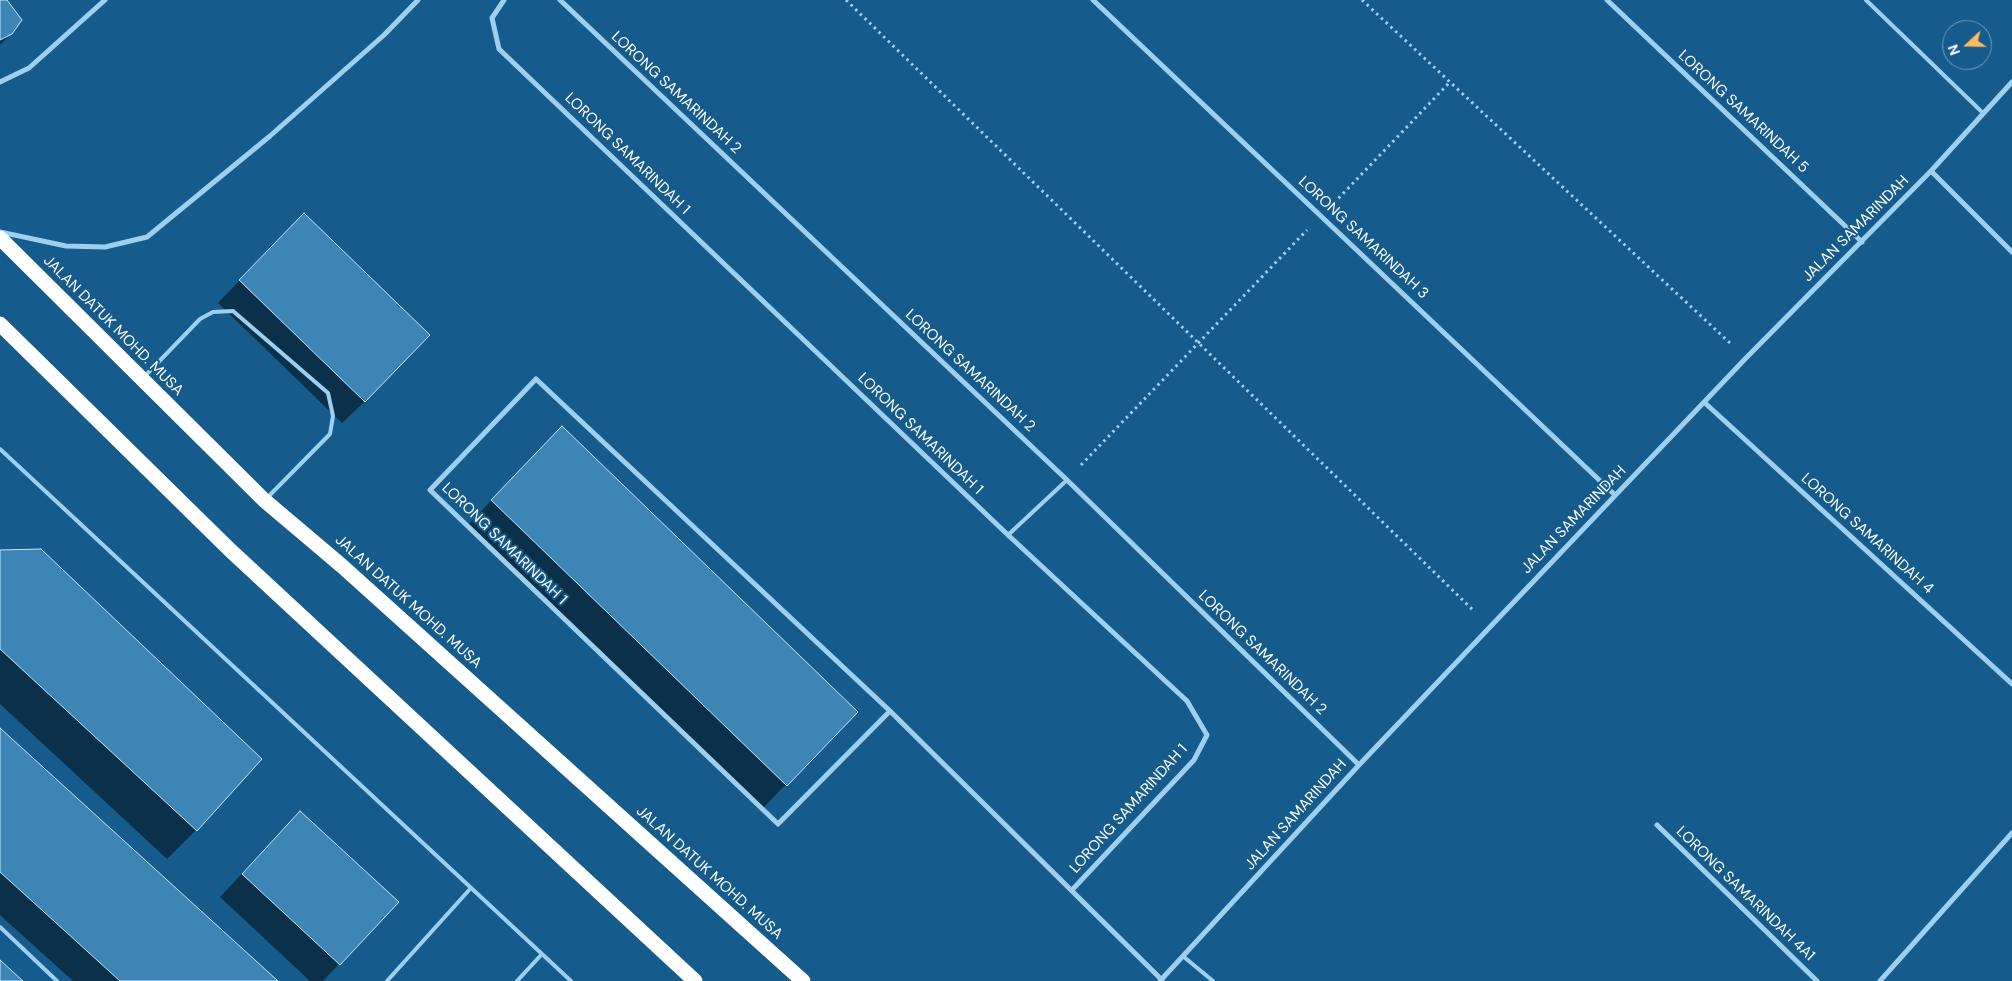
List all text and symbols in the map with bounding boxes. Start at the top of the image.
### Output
north arrow [1942,20,1992,70]
street label: LORONG SAMARINDAH 2 [607,28,745,158]
text: N [1944,42,1964,58]
street label: LORONG SAMARINDAH 5 [1674,47,1812,177]
street label: LORONG SAMARINDAH 1 [561,89,693,219]
street label: JALAN SAMARINDAH [1799,172,1913,286]
street label: LORONG SAMARINDAH 3 [1294,173,1432,303]
street label: JALAN DATUK MOHD. MUSA [39,252,187,400]
street label: LORONG SAMARINDAH 2 [901,306,1039,436]
street label: LORONG SAMARINDAH 1 [854,369,986,499]
street label: JALAN SAMARINDAH [1518,462,1630,578]
street label: LORONG SAMARINDAH 4 [1797,470,1937,598]
street label: LORONG SAMARINDAH 1 [438,479,570,609]
street label: JALAN DATUK MOHD. MUSA [331,531,485,673]
street label: LORONG SAMARINDAH 2 [1194,587,1330,719]
street label: LORONG SAMARINDAH 1 [1066,741,1192,877]
street label: JALAN SAMARINDAH [1241,756,1351,874]
street label: JALAN DATUK MOHD. MUSA [632,802,786,944]
street label: LORONG SAMARINDAH 4A1 [1672,823,1818,965]

